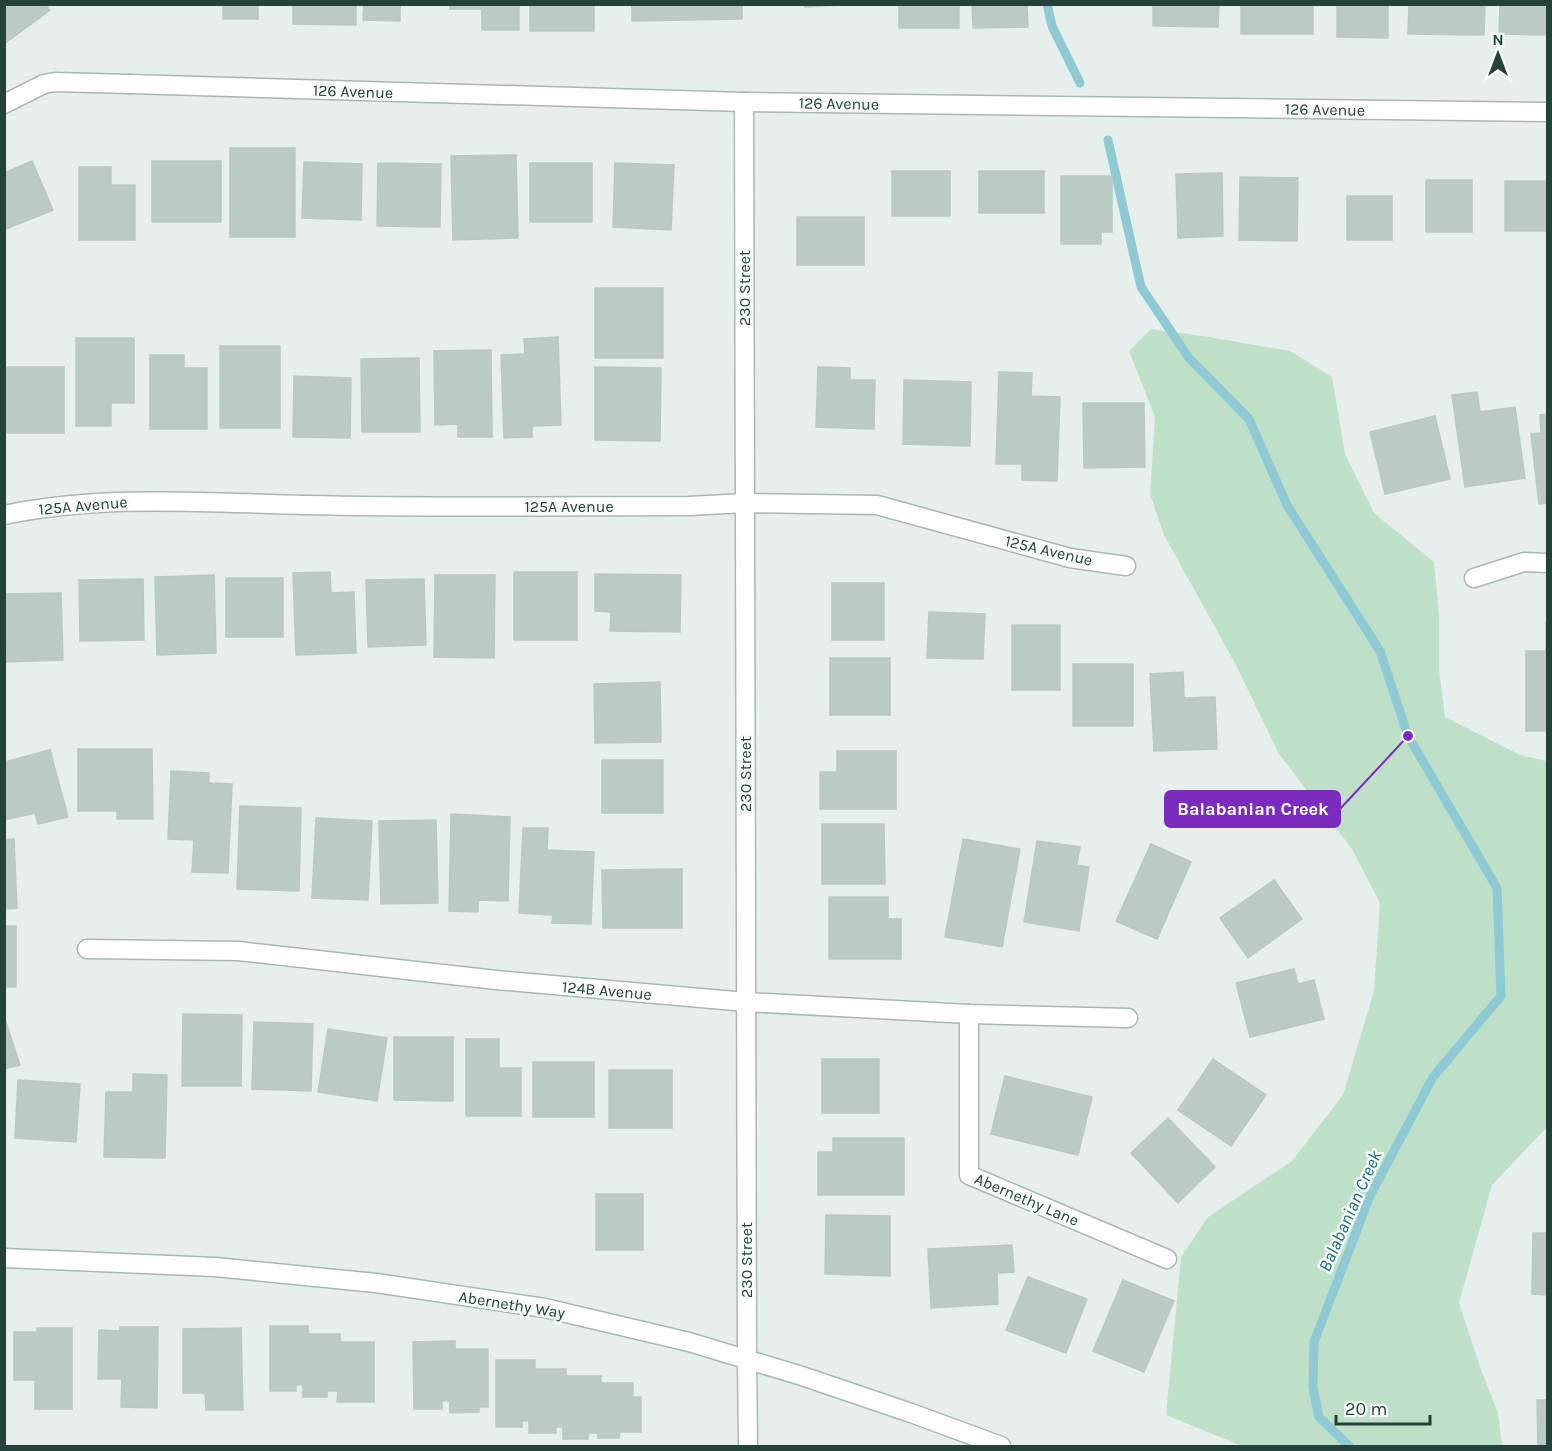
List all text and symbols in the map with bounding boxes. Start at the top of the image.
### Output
north arrow [1468,24,1528,84]
text: N [1492,30,1504,49]
street label: 126 Avenue [313,81,393,102]
street label: 126 Avenue [799,93,879,114]
street label: 126 Avenue [1285,99,1365,120]
street label: 230 Street [735,250,754,326]
street label: 125A Avenue [38,492,128,519]
street label: 125A Avenue [524,497,614,516]
street label: 125A Avenue [1003,531,1095,570]
street label: 230 Street [736,736,755,812]
callout: Balabanian Creek [1165,791,1340,827]
text: Balabanian Creek [1177,798,1329,820]
street label: 124B Avenue [561,977,653,1004]
water label: Balabanian Creek [1313,1146,1387,1275]
street label: Abernethy Lane [972,1169,1082,1230]
street label: 230 Street [737,1222,756,1298]
street label: Abernethy Way [457,1287,567,1322]
scale bar [1336,1388,1430,1426]
text: 20 m [1345,1398,1387,1420]

